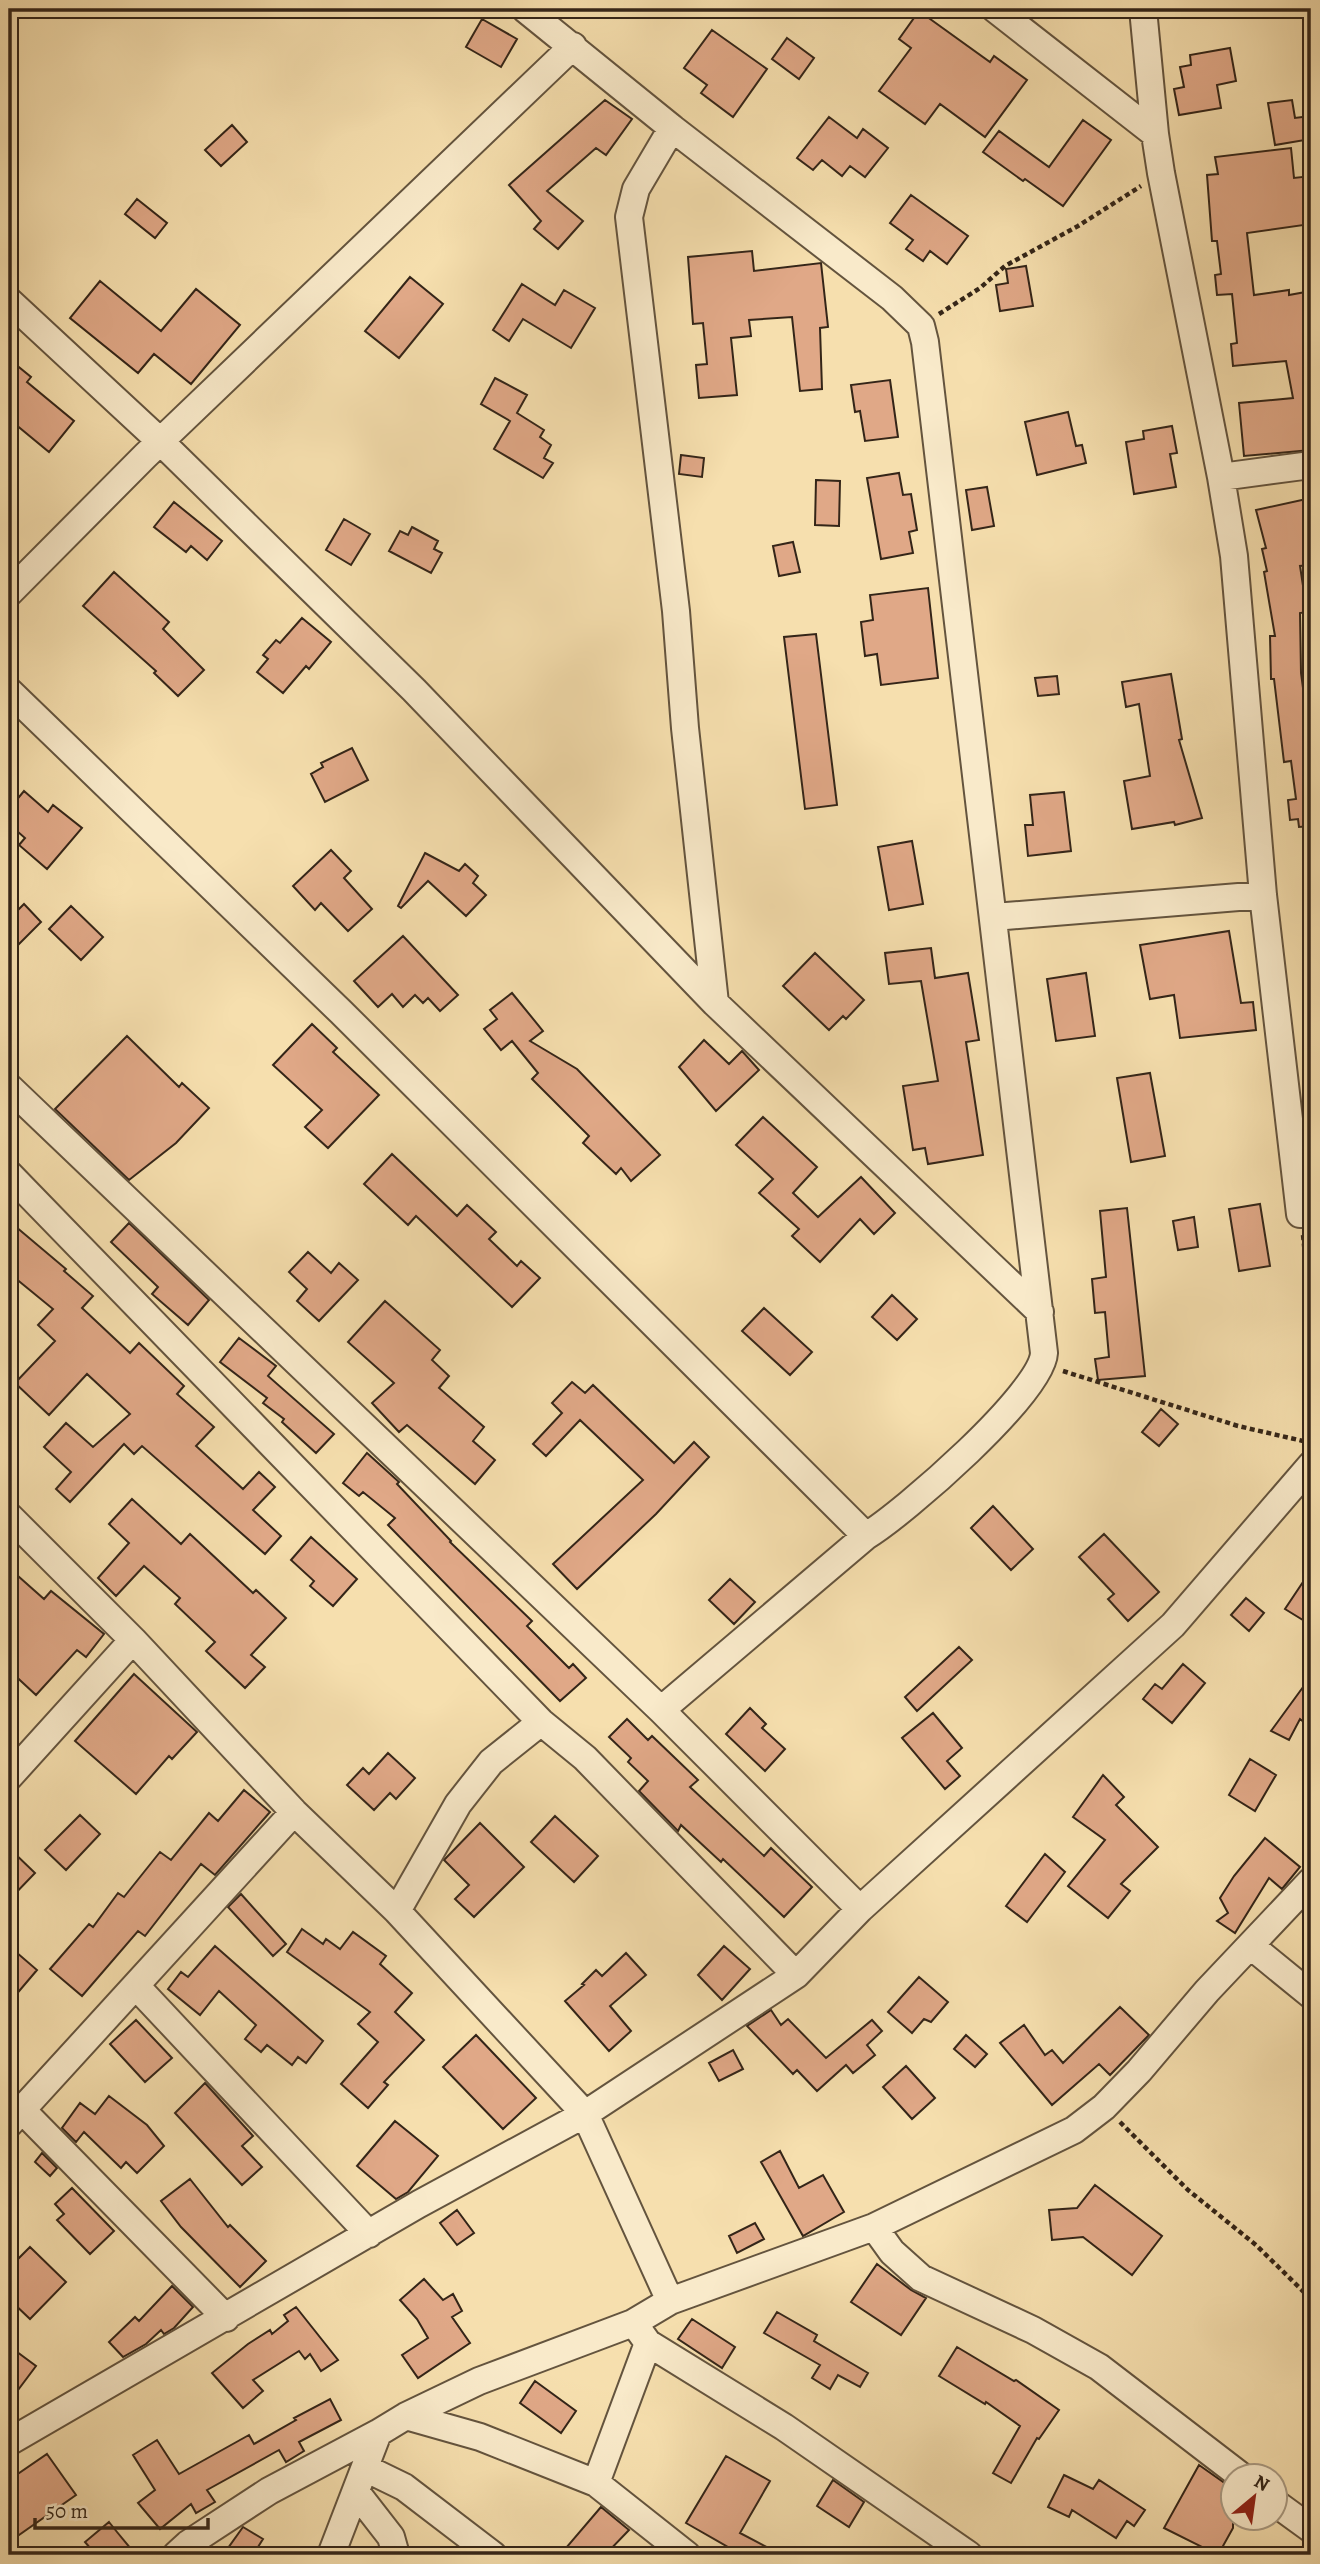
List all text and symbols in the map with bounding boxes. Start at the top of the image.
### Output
north arrow [1218,2462,1288,2532]
text: N [1249,2468,1274,2498]
scale bar [35,2487,208,2531]
text: 50 m [46,2497,88,2525]

